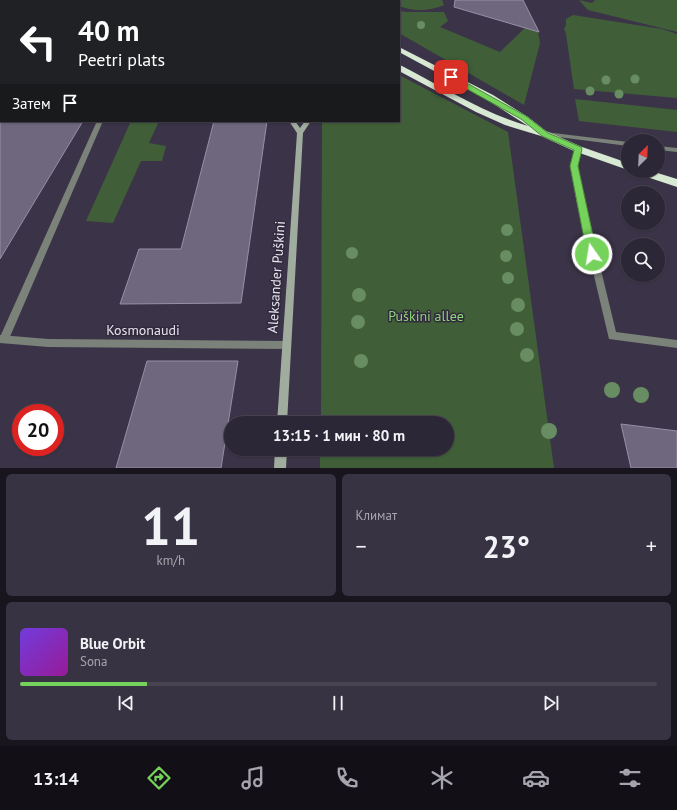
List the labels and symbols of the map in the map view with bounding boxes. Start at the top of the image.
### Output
pin [434,60,468,94]
north arrow [621,134,665,178]
street label: Aleksander Puškini [263,220,289,334]
position arrow [571,233,613,275]
park label: Puškini allee [388,307,464,325]
street label: Kosmonaudi [106,321,180,339]
speed limit sign: 20 [12,404,64,456]

